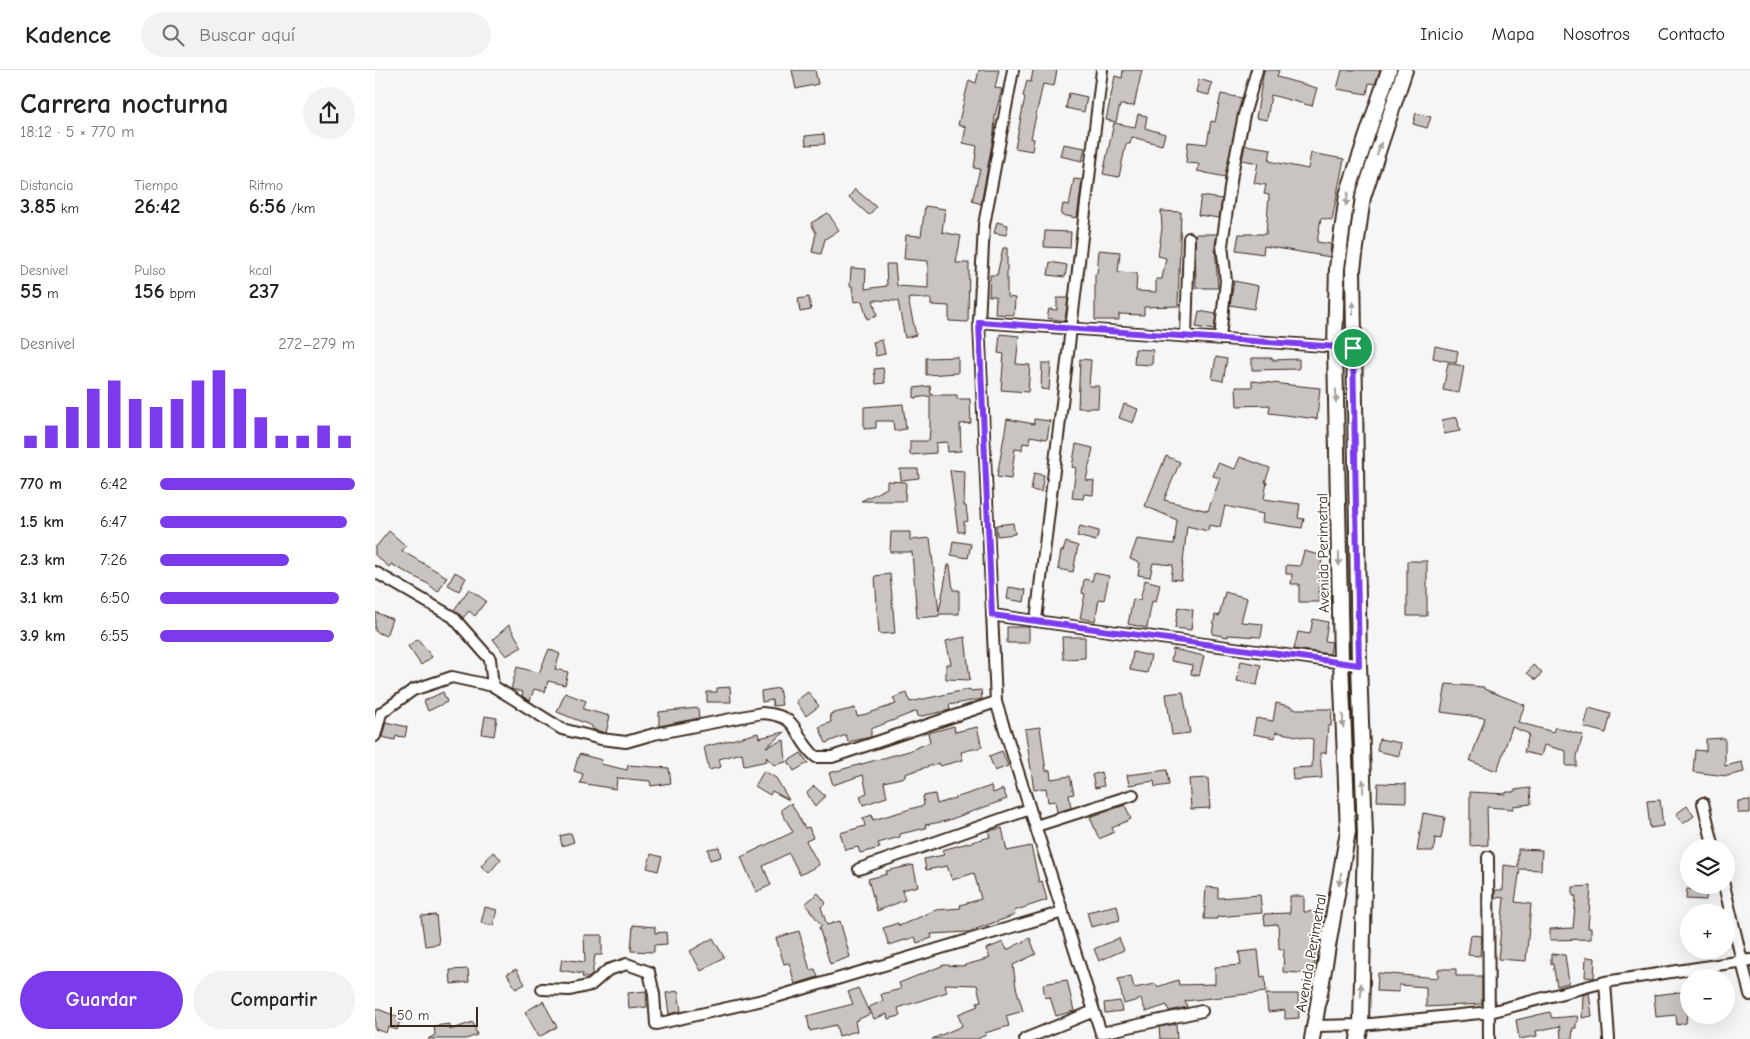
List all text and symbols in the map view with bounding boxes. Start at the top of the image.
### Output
search box [141,12,491,57]
text: Kadence [25,21,111,49]
icon: search [159,21,187,49]
text: Buscar aquí [199,24,295,46]
text: Inicio [1420,24,1464,45]
text: Mapa [1492,24,1535,45]
text: Nosotros [1563,24,1630,45]
text: Contacto [1658,24,1725,45]
button: share [303,87,355,139]
text: Carrera nocturna [20,88,228,120]
text: 18:12 · 5 × 770 m [20,123,135,141]
one-way arrow [1375,141,1383,156]
text: Distancia [20,177,74,194]
text: Tiempo [134,177,178,194]
text: Ritmo [249,177,283,194]
one-way arrow [1342,192,1350,208]
text: 3.85 [20,194,56,218]
text: 26:42 [134,194,180,218]
text: 6:56 [249,194,286,218]
text: km [56,200,79,217]
text: /km [286,200,315,217]
text: Desnivel [20,262,68,279]
text: Pulso [134,262,166,279]
text: kcal [249,262,272,279]
text: 55 [20,279,42,303]
text: 156 [134,279,165,303]
text: 237 [249,279,279,303]
text: m [42,285,59,302]
text: bpm [165,285,196,302]
one-way arrow [1349,300,1357,316]
pin [1332,327,1374,369]
icon: arrive [1339,334,1367,362]
text: Desnivel [20,335,75,353]
text: 272–279 m [278,335,355,353]
one-way arrow [1333,388,1341,404]
text: 770 m [20,475,62,493]
text: 6:42 [100,475,128,493]
street label: Avenida Perimetral [1313,493,1333,613]
text: 1.5 km [20,513,64,531]
text: 6:47 [100,513,127,531]
text: 2.3 km [20,551,65,569]
text: 7:26 [100,551,128,569]
one-way arrow [1335,551,1343,567]
text: 3.1 km [20,589,63,607]
text: 6:50 [100,589,130,607]
text: 3.9 km [20,627,65,645]
text: 6:55 [100,627,129,645]
one-way arrow [1340,713,1348,729]
one-way arrow [1359,777,1367,793]
map controls [1680,839,1735,1024]
button: layers [1680,839,1735,894]
one-way arrow [1335,871,1343,887]
street label: Avenida Perimetral [1292,892,1330,1014]
button: + [1680,904,1735,959]
button: − [1680,969,1735,1024]
button: Guardar [20,971,183,1029]
button: Compartir [193,971,355,1029]
one-way arrow [1357,982,1365,998]
scale bar [390,1004,477,1027]
text: 50 m [397,1007,429,1024]

